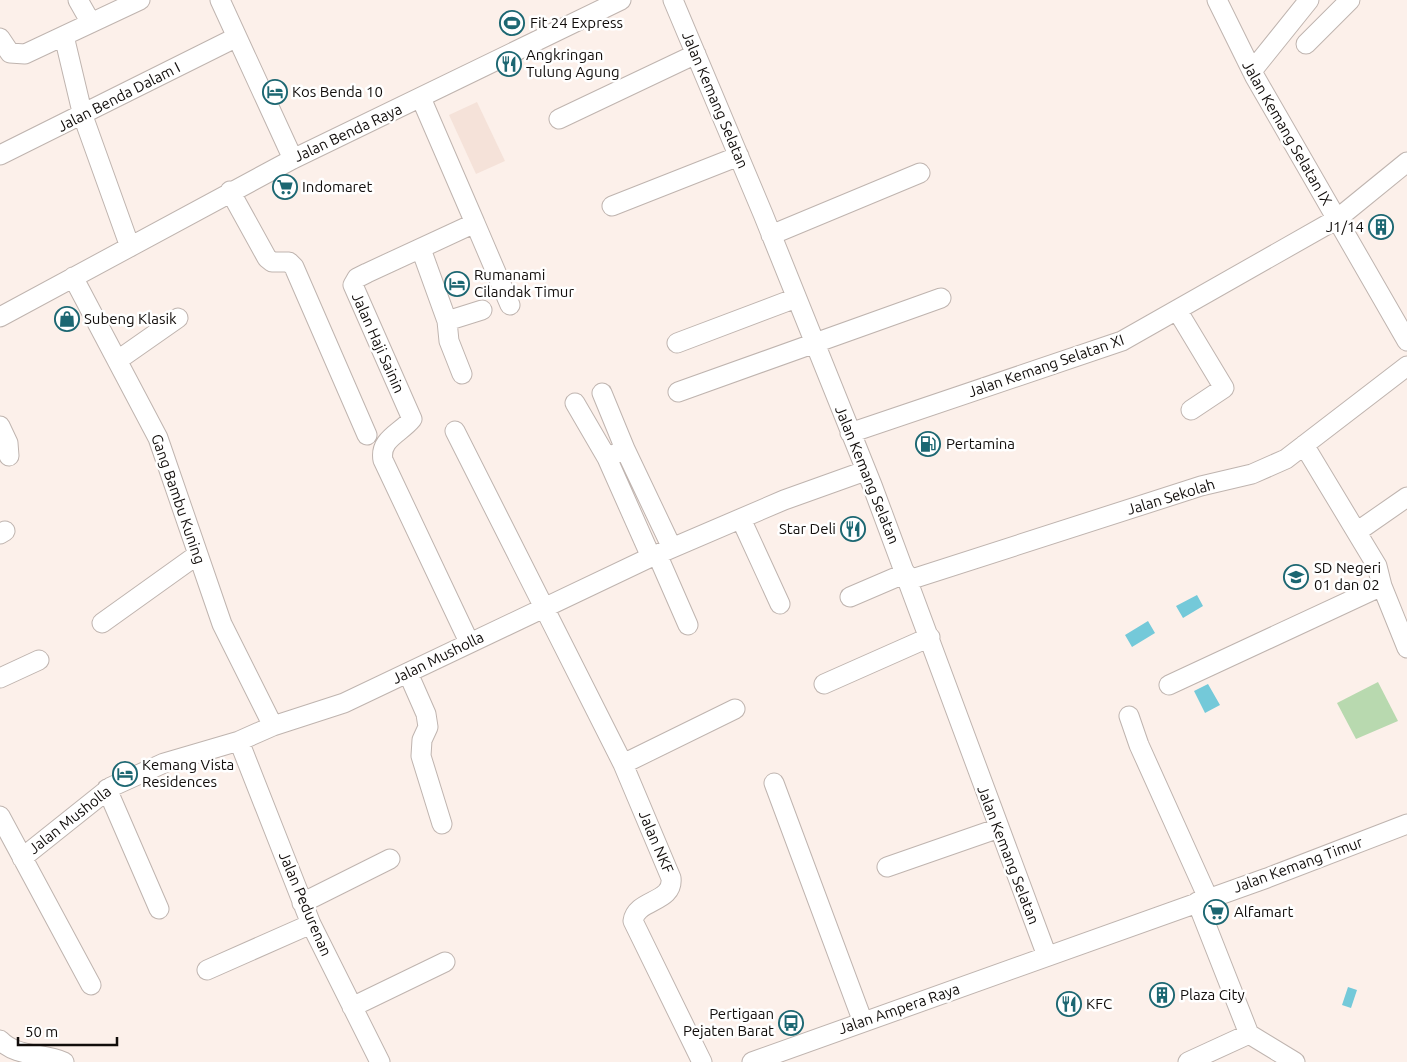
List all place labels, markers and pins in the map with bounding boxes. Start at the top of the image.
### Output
sports icon: Fit 24 Express [499,10,525,36]
place label: Fit 24 Express [530,14,623,31]
place label: Angkringan Tulung Agung [526,46,620,80]
restaurant icon: Angkringan Tulung Agung [496,51,522,77]
hotel icon: Kos Benda 10 [262,79,288,105]
place label: Kos Benda 10 [292,83,383,100]
supermarket icon: Indomaret [272,174,298,200]
place label: Indomaret [302,178,373,195]
building icon: J1/14 [1368,214,1394,240]
place label: J1/14 [1326,218,1364,235]
place label: Rumanami Cilandak Timur [474,266,574,300]
hotel icon: Rumanami Cilandak Timur [444,271,470,297]
shop icon: Subeng Klasik [54,306,80,332]
place label: Subeng Klasik [84,310,177,327]
fuel station icon: Pertamina [915,431,941,457]
place label: Pertamina [946,435,1015,452]
restaurant icon: Star Deli [840,516,866,542]
place label: Star Deli [779,520,836,537]
place label: SD Negeri 01 dan 02 [1314,559,1381,593]
school or university icon: SD Negeri 01 dan 02 [1283,564,1309,590]
place label: Kemang Vista Residences [142,756,234,790]
hotel icon: Kemang Vista Residences [112,761,138,787]
supermarket icon: Alfamart [1203,899,1229,925]
place label: Alfamart [1234,903,1293,920]
building icon: Plaza City [1149,982,1175,1008]
place label: Plaza City [1180,986,1245,1003]
restaurant icon: KFC [1056,991,1082,1017]
place label: KFC [1086,995,1112,1012]
place label: Pertigaan Pejaten Barat [683,1005,774,1039]
bus stop icon: Pertigaan Pejaten Barat [778,1010,804,1036]

